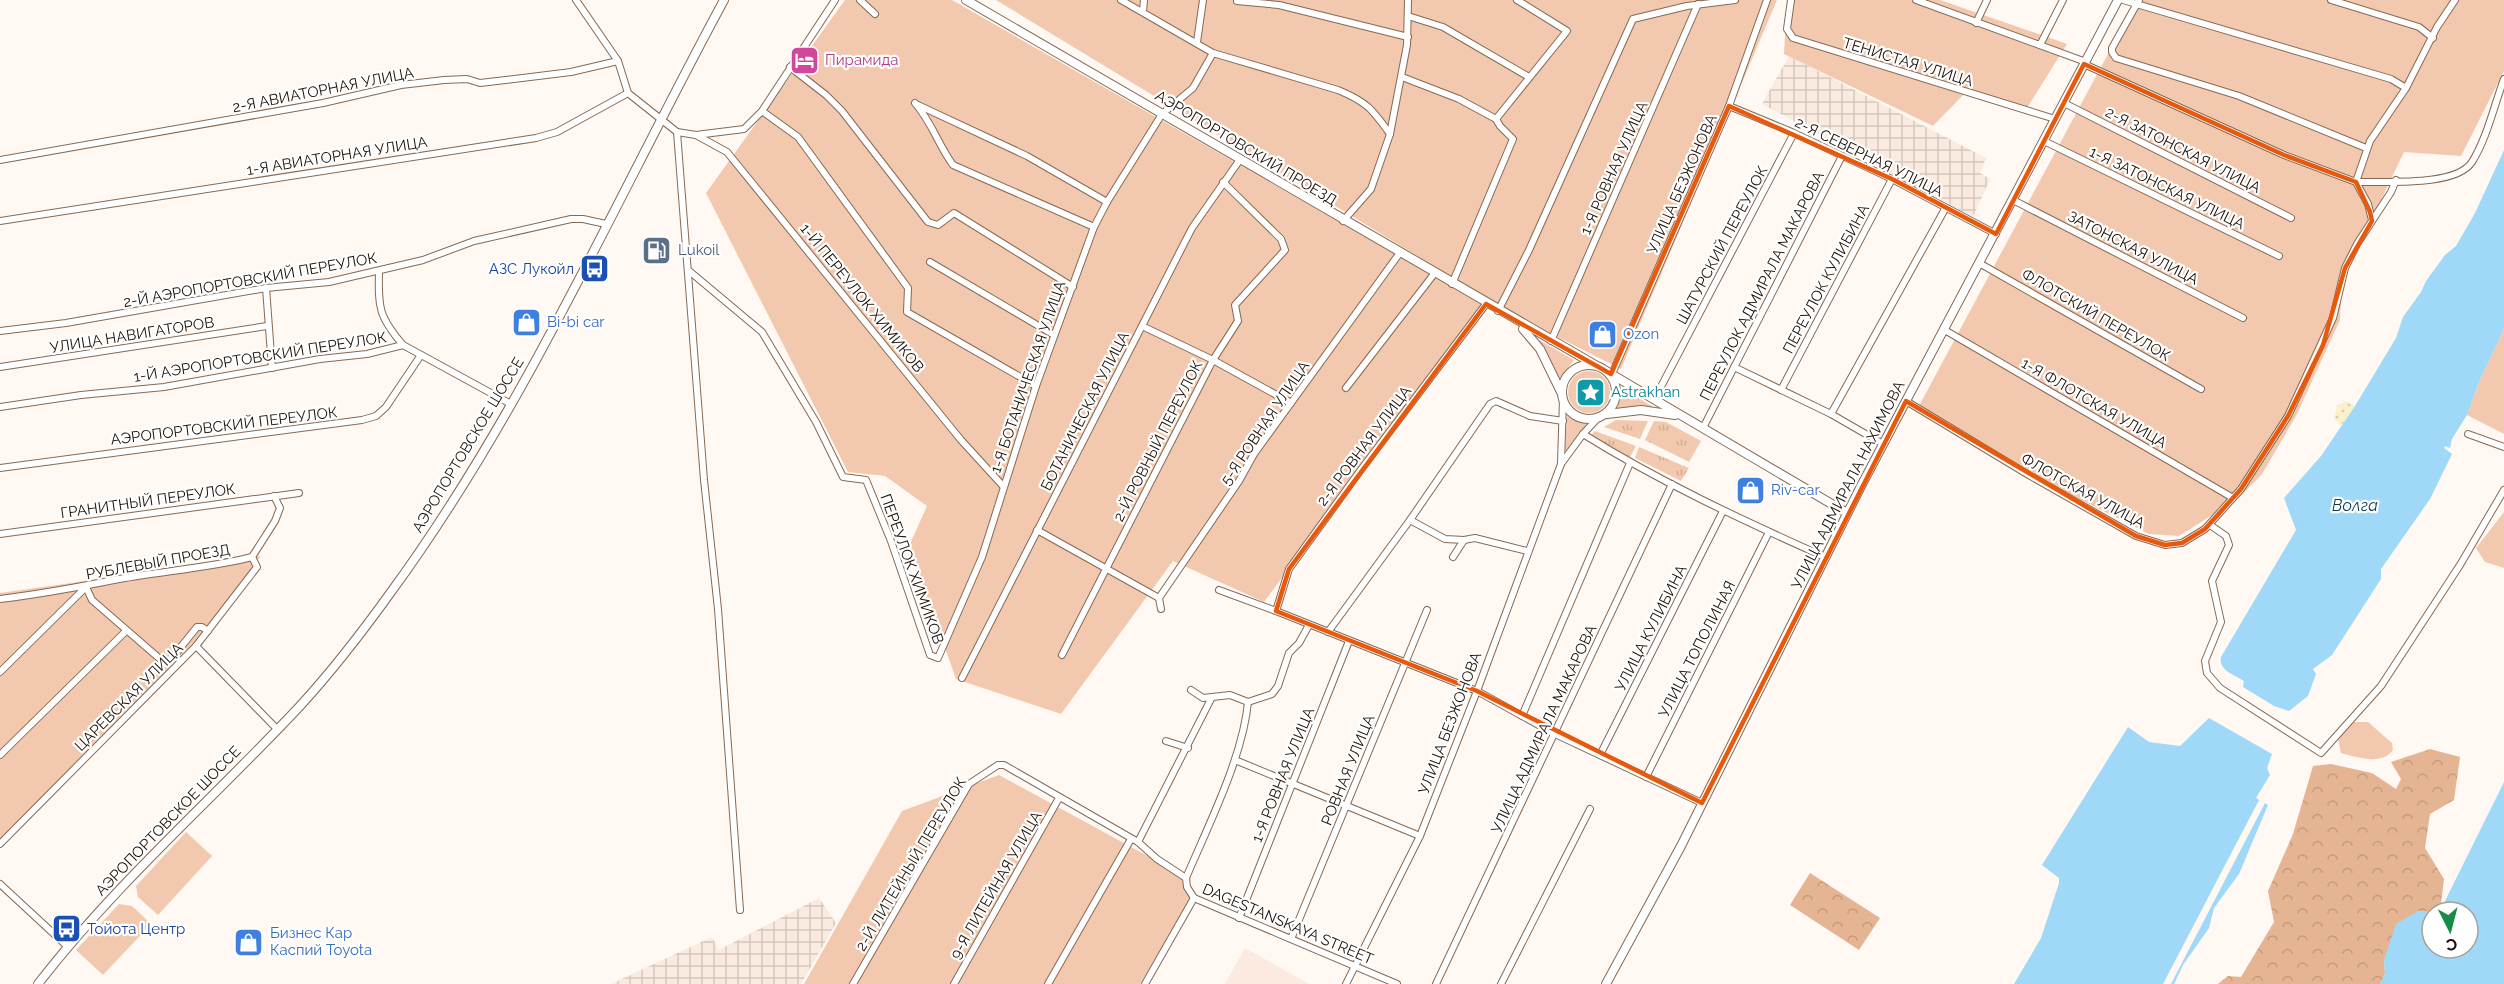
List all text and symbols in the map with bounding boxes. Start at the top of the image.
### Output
street label: ТЕНИСТАЯ УЛИЦА [1841,34,1975,90]
hotel icon: Пирамида [788,44,820,76]
place label: Пирамида [825,51,898,69]
street label: 2-Я АВИАТОРНАЯ УЛИЦА [231,64,415,116]
street label: АЭРОПОРТОВСКИЙ ПРОЕЗД [1152,87,1340,209]
street label: 1-Я РОВНАЯ УЛИЦА [1577,99,1651,237]
street label: 2-Я ЗАТОНСКАЯ УЛИЦА [2102,103,2264,197]
street label: УЛИЦА БЕЗЖОНОВА [1643,111,1721,257]
street label: 2-Я СЕВЕРНАЯ УЛИЦА [1792,113,1946,201]
street label: 1-Я АВИАТОРНАЯ УЛИЦА [245,133,429,179]
street label: 1-Я ЗАТОНСКАЯ УЛИЦА [2087,143,2247,233]
street label: ШАТУРСКИЙ ПЕРЕУЛОК [1673,162,1772,327]
street label: ПЕРЕУЛОК АДМИРАЛА МАКАРОВА [1696,168,1828,404]
street label: ПЕРЕУЛОК КУЛИБИНА [1779,201,1873,357]
street label: ЗАТОНСКАЯ УЛИЦА [2065,207,2201,289]
street label: 1-Й ПЕРЕУЛОК ХИМИКОВ [796,220,928,376]
fuel station icon: Lukoil [641,234,673,266]
place label: Lukoil [678,241,720,259]
street label: 2-Й АЭРОПОРТОВСКИЙ ПЕРЕУЛОК [122,249,379,311]
bus stop icon: АЗС Лукойл [579,253,611,285]
place label: АЗС Лукойл [489,260,574,278]
street label: ФЛОТСКИЙ ПЕРЕУЛОК [2019,265,2174,365]
street label: 1-Я БОТАНИЧЕСКАЯ УЛИЦА [987,279,1069,475]
shop icon: Bi-bi car [510,306,542,338]
street label: УЛИЦА НАВИГАТОРОВ [49,313,215,357]
place label: Bi-bi car [547,313,605,331]
shop icon: Ozon [1586,318,1618,350]
place label: Ozon [1623,325,1659,343]
street label: 1-Й АЭРОПОРТОВСКИЙ ПЕРЕУЛОК [132,328,388,386]
street label: БОТАНИЧЕСКАЯ УЛИЦА [1037,328,1133,494]
street label: АЭРОПОРТОВСКОЕ ШОССЕ [408,354,528,536]
street label: 1-Я ФЛОТСКАЯ УЛИЦА [2018,354,2170,452]
street label: 2-Й РОВНЫЙ ПЕРЕУЛОК [1110,357,1207,524]
street label: 5-Я РОВНАЯ УЛИЦА [1217,358,1313,488]
place icon: Astrakhan [1574,376,1606,408]
street label: УЛИЦА АДМИРАЛА НАХИМОВА [1788,378,1908,592]
street label: 2-Я РОВНАЯ УЛИЦА [1313,383,1415,509]
place label: Astrakhan [1611,383,1680,401]
street label: АЭРОПОРТОВСКИЙ ПЕРЕУЛОК [110,403,339,449]
street label: ФЛОТСКАЯ УЛИЦА [2018,449,2148,533]
shop icon: Riv-car [1734,474,1766,506]
street label: ГРАНИТНЫЙ ПЕРЕУЛОК [59,480,237,522]
place label: Riv-car [1771,481,1821,499]
street label: ПЕРЕУЛОК ХИМИКОВ [876,491,948,647]
water label: Волга [2332,496,2378,515]
street label: РУБЛЕВЫЙ ПРОЕЗД [85,540,231,584]
street label: УЛИЦА КУЛИБИНА [1611,562,1691,694]
street label: УЛИЦА ТОПОЛИНАЯ [1655,578,1739,720]
street label: УЛИЦА АДМИРАЛА МАКАРОВА [1488,622,1600,836]
street label: ЦАРЕВСКАЯ УЛИЦА [71,639,187,755]
street label: УЛИЦА БЕЗЖОНОВА [1415,649,1485,797]
street label: 1-Я РОВНАЯ УЛИЦА [1248,705,1318,845]
street label: РОВНАЯ УЛИЦА [1318,712,1378,828]
street label: АЭРОПОРТОВСКОЕ ШОССЕ [92,742,244,900]
street label: 2-Й ЛИТЕЙНЫЙ ПЕРЕУЛОК [852,773,970,954]
street label: 9-Я ЛИТЕЙНАЯ УЛИЦА [946,808,1046,962]
street label: DAGESTANSKAYA STREET [1200,880,1376,968]
north arrow [2420,900,2480,960]
bus stop icon: Тойота Центр [50,913,82,945]
place label: Тойота Центр [87,920,185,938]
place label: Бизнес Кар Каспий Toyota [270,924,372,959]
shop icon: Бизнес Кар Каспий Toyota [233,926,265,958]
text: С [2445,934,2458,954]

